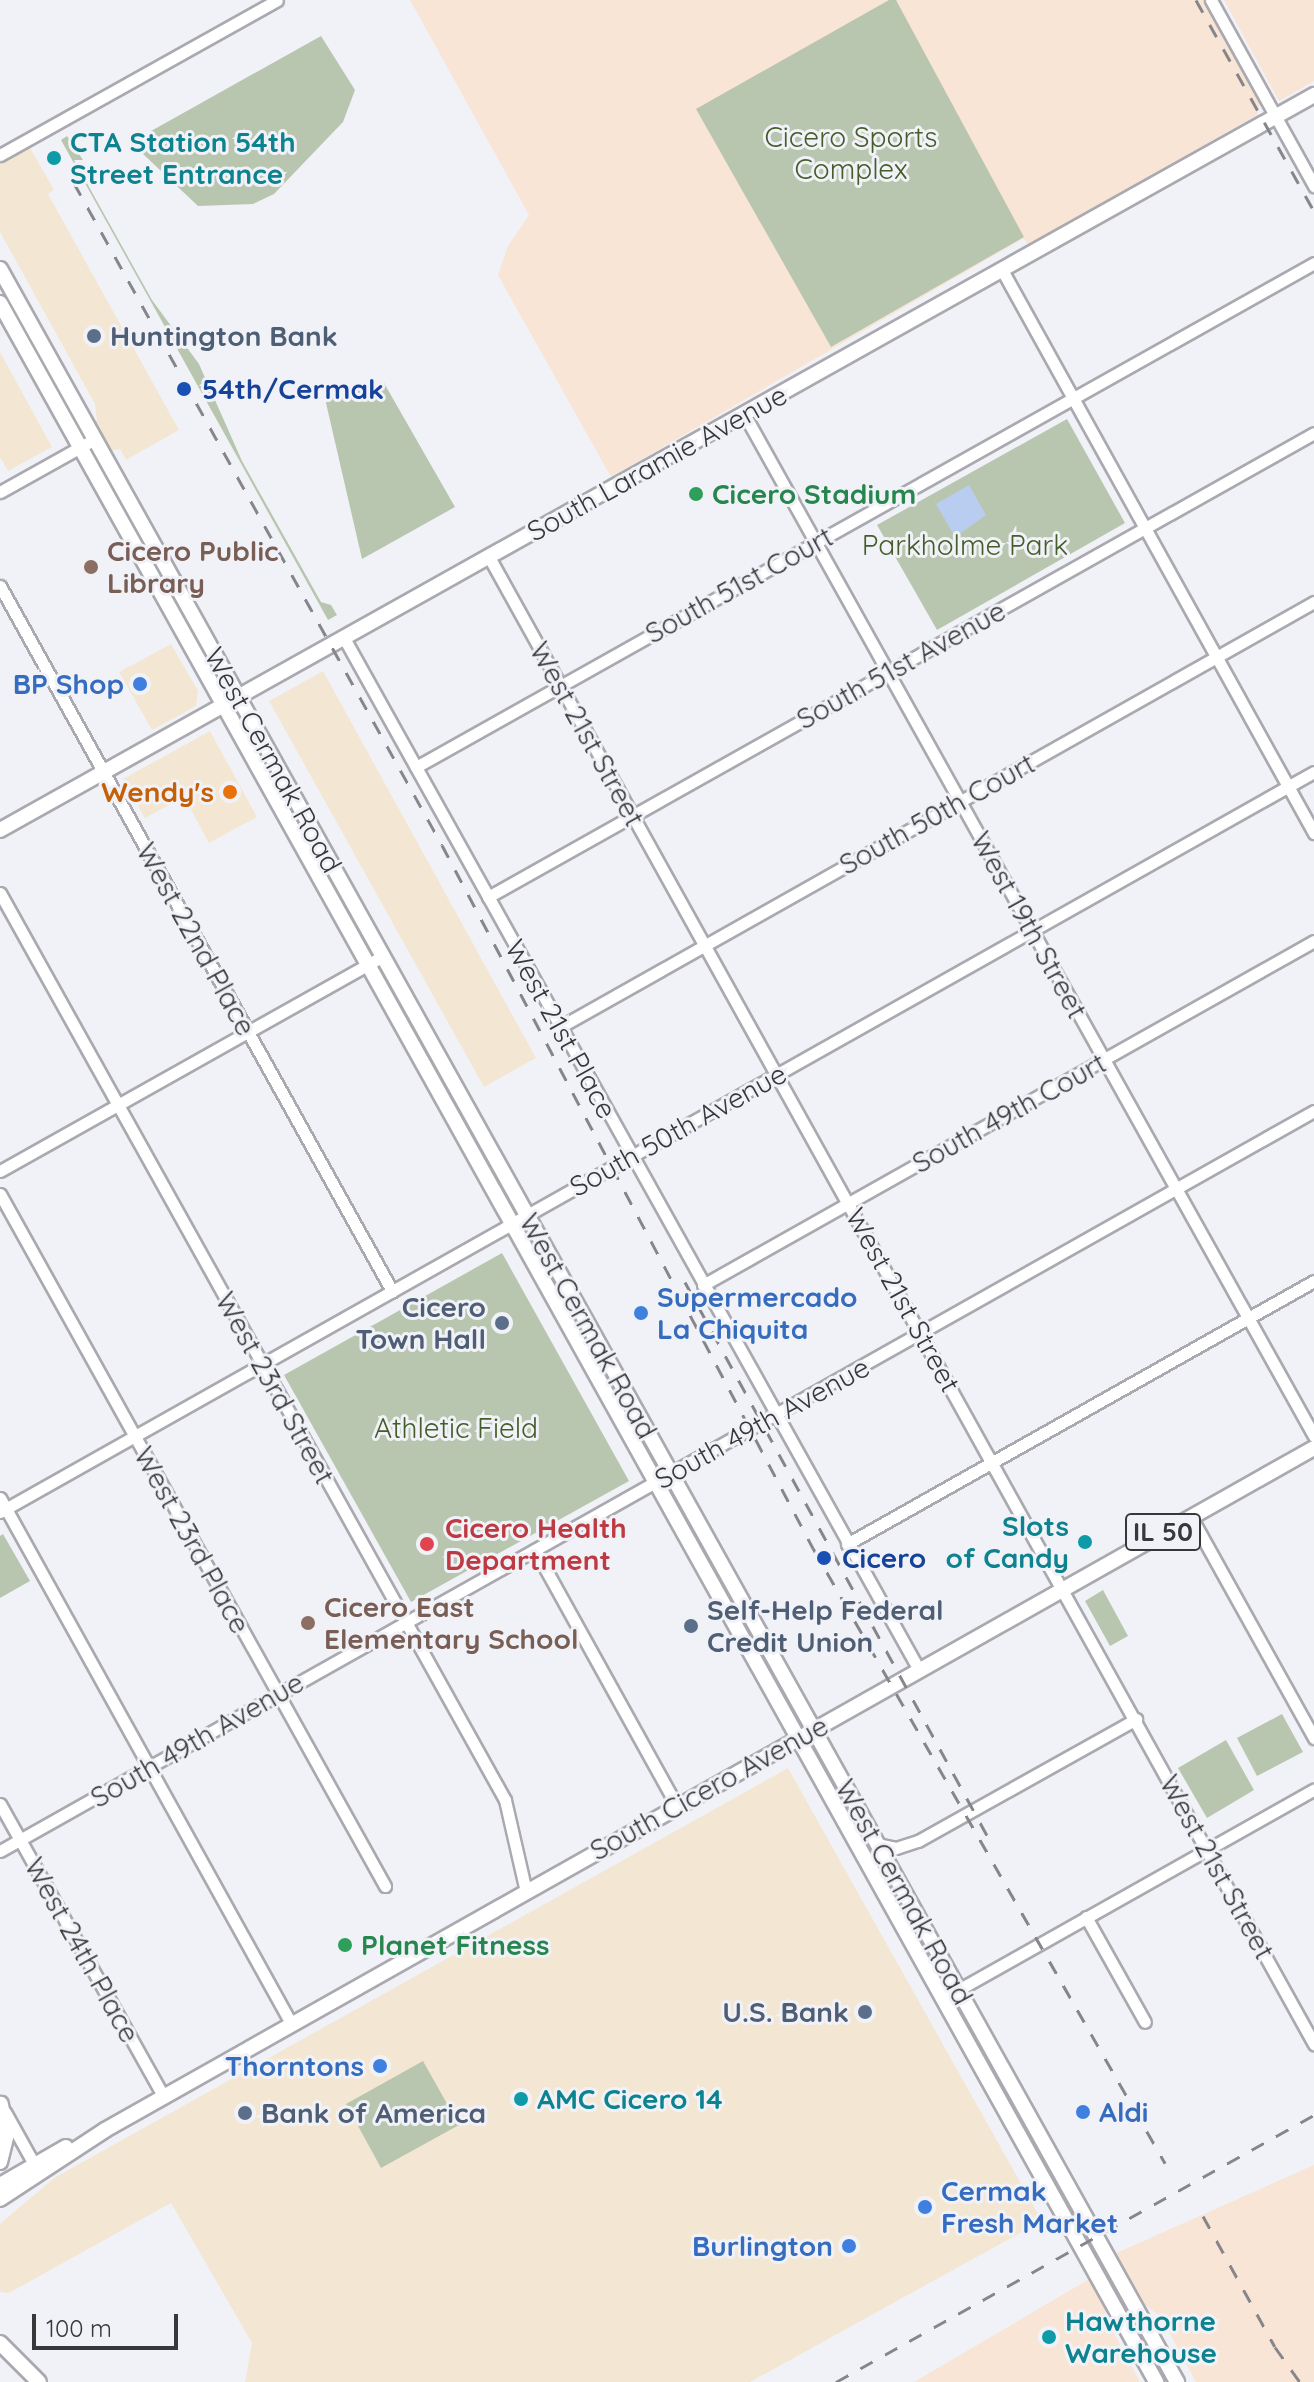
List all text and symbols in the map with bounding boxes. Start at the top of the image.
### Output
park label: Cicero Sports Complex [765,120,937,186]
place label: CTA Station 54th Street Entrance [70,125,296,191]
marker: CTA Station 54th Street Entrance [45,149,63,167]
place label: Huntington Bank [110,319,338,353]
marker: Huntington Bank [85,327,103,345]
place label: 54th/Cermak [202,372,384,406]
marker: 54th/Cermak [173,378,195,400]
street label: South Laramie Avenue [521,378,793,548]
place label: Cicero Stadium [712,477,916,511]
marker: Cicero Stadium [687,485,705,503]
street label: South 51st Court [639,520,839,650]
park label: Parkholme Park [862,528,1068,562]
place label: Cicero Public Library [107,534,279,600]
marker: Cicero Public Library [82,558,100,576]
street label: South 51st Avenue [791,594,1011,736]
street label: West 21st Street [523,636,651,832]
street label: West Cermak Road [197,642,349,878]
place label: BP Shop [13,667,124,701]
marker: BP Shop [131,675,149,693]
street label: South 50th Court [834,746,1040,882]
place label: Wendy's [101,775,214,809]
marker: Wendy's [221,783,239,801]
street label: West 19th Street [964,826,1094,1024]
street label: West 22nd Place [129,837,263,1041]
street label: West 21st Place [498,934,624,1124]
street label: South 49th Court [906,1046,1112,1180]
street label: South 50th Avenue [564,1057,792,1203]
street label: West 21st Street [839,1202,967,1398]
street label: West Cermak Road [512,1208,664,1444]
place label: Supermercado La Chiquita [657,1280,857,1346]
street label: West 23rd Street [208,1286,342,1490]
place label: Cicero Town Hall [355,1290,486,1356]
marker: Supermercado La Chiquita [632,1304,650,1322]
marker: Cicero Town Hall [493,1314,511,1332]
street label: South 49th Avenue [649,1350,875,1496]
park label: Athletic Field [374,1411,538,1445]
street label: West 23rd Place [127,1441,257,1639]
place label: Slots of Candy [946,1509,1069,1575]
road number: IL 50 [1125,1510,1201,1554]
place label: Cicero Health Department [445,1511,627,1577]
marker: Cicero Health Department [416,1533,438,1555]
marker: Slots of Candy [1076,1533,1094,1551]
place label: Cicero [842,1541,926,1575]
marker: Cicero [813,1547,835,1569]
place label: Cicero East Elementary School [324,1590,578,1656]
place label: Self-Help Federal Credit Union [707,1593,944,1659]
marker: Cicero East Elementary School [299,1614,317,1632]
marker: Self-Help Federal Credit Union [682,1617,700,1635]
street label: South 49th Avenue [85,1665,309,1815]
street label: South Cicero Avenue [584,1709,834,1867]
street label: West 21st Street [1153,1769,1281,1965]
street label: West Cermak Road [828,1774,980,2010]
street label: West 24th Place [17,1852,147,2048]
place label: Planet Fitness [361,1928,550,1962]
marker: Planet Fitness [336,1936,354,1954]
place label: U.S. Bank [722,1995,849,2029]
marker: U.S. Bank [856,2003,874,2021]
place label: Thorntons [225,2049,364,2083]
marker: Thorntons [371,2057,389,2075]
place label: AMC Cicero 14 [537,2082,723,2116]
marker: AMC Cicero 14 [512,2090,530,2108]
place label: Aldi [1099,2095,1148,2129]
place label: Bank of America [261,2096,486,2130]
marker: Aldi [1074,2103,1092,2121]
marker: Bank of America [236,2104,254,2122]
place label: Cermak Fresh Market [941,2174,1118,2240]
marker: Cermak Fresh Market [916,2198,934,2216]
place label: Burlington [692,2229,833,2263]
marker: Burlington [840,2237,858,2255]
scale bar [36,2298,182,2348]
place label: Hawthorne Warehouse [1065,2304,1217,2370]
text: 100 m [46,2313,112,2343]
marker: Hawthorne Warehouse [1040,2328,1058,2346]

